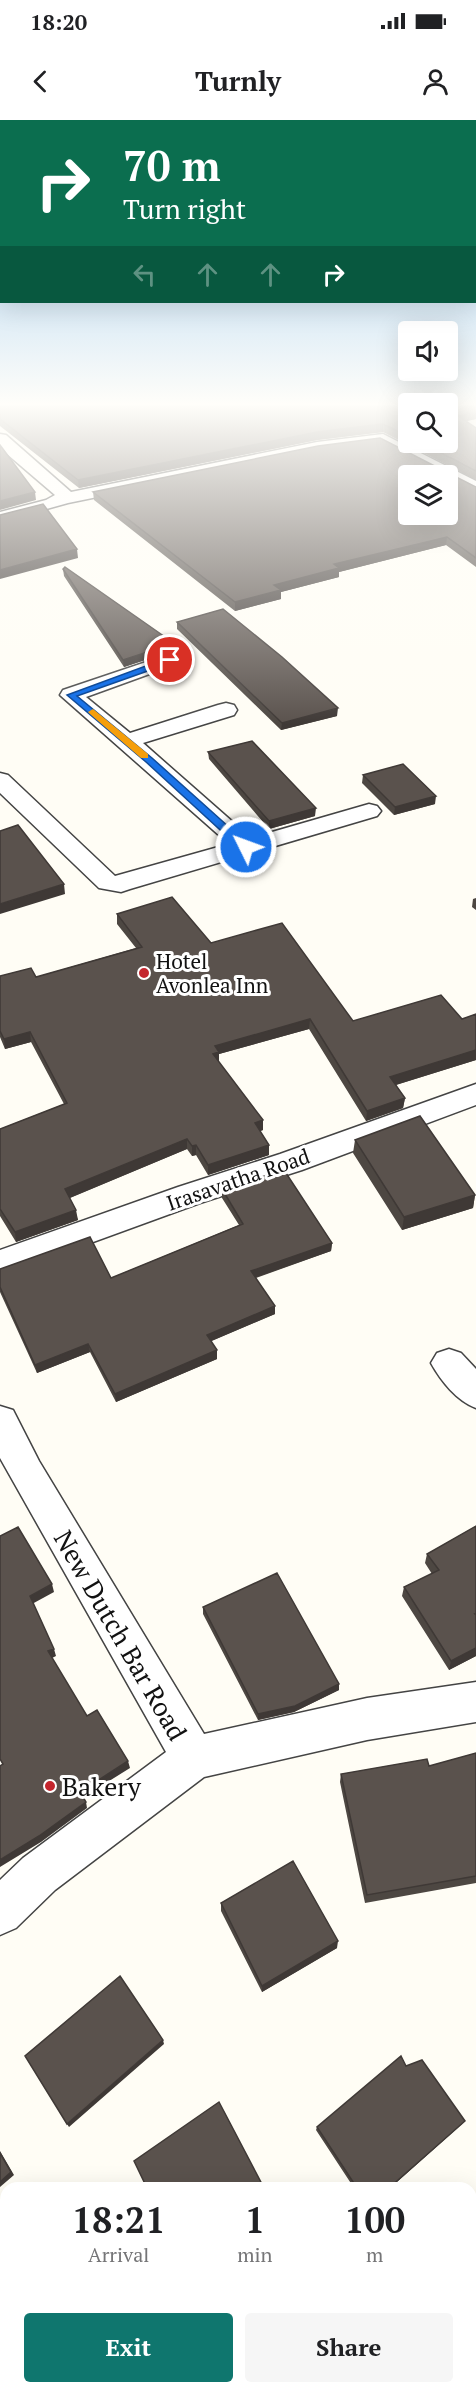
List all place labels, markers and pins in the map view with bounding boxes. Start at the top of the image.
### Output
pin [144,634,195,685]
place label: Hotel Avonlea Inn [156,947,269,999]
marker: Hotel Avonlea Inn [137,966,151,980]
place label: Bakery [62,1769,142,1803]
marker: Bakery [43,1779,57,1793]

